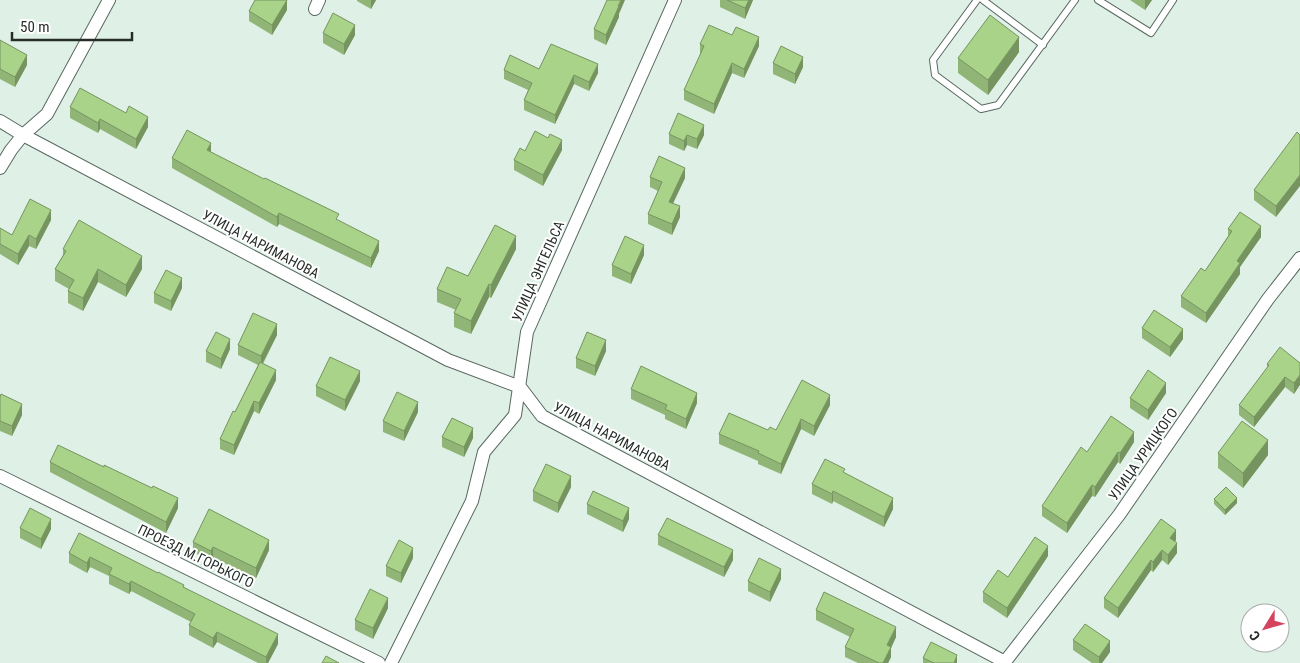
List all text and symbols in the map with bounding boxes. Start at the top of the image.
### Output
scale bar [12,10,132,42]
text: 50 m [20,18,50,36]
street label: УЛИЦА НАРИМАНОВА [200,206,322,282]
street label: УЛИЦА ЭНГЕЛЬСА [509,218,567,324]
street label: УЛИЦА НАРИМАНОВА [551,398,673,474]
street label: УЛИЦА УРИЦКОГО [1105,405,1181,503]
street label: ПРОЕЗД М.ГОРЬКОГО [135,521,257,591]
north arrow [1240,603,1290,653]
text: С [1246,628,1263,644]

